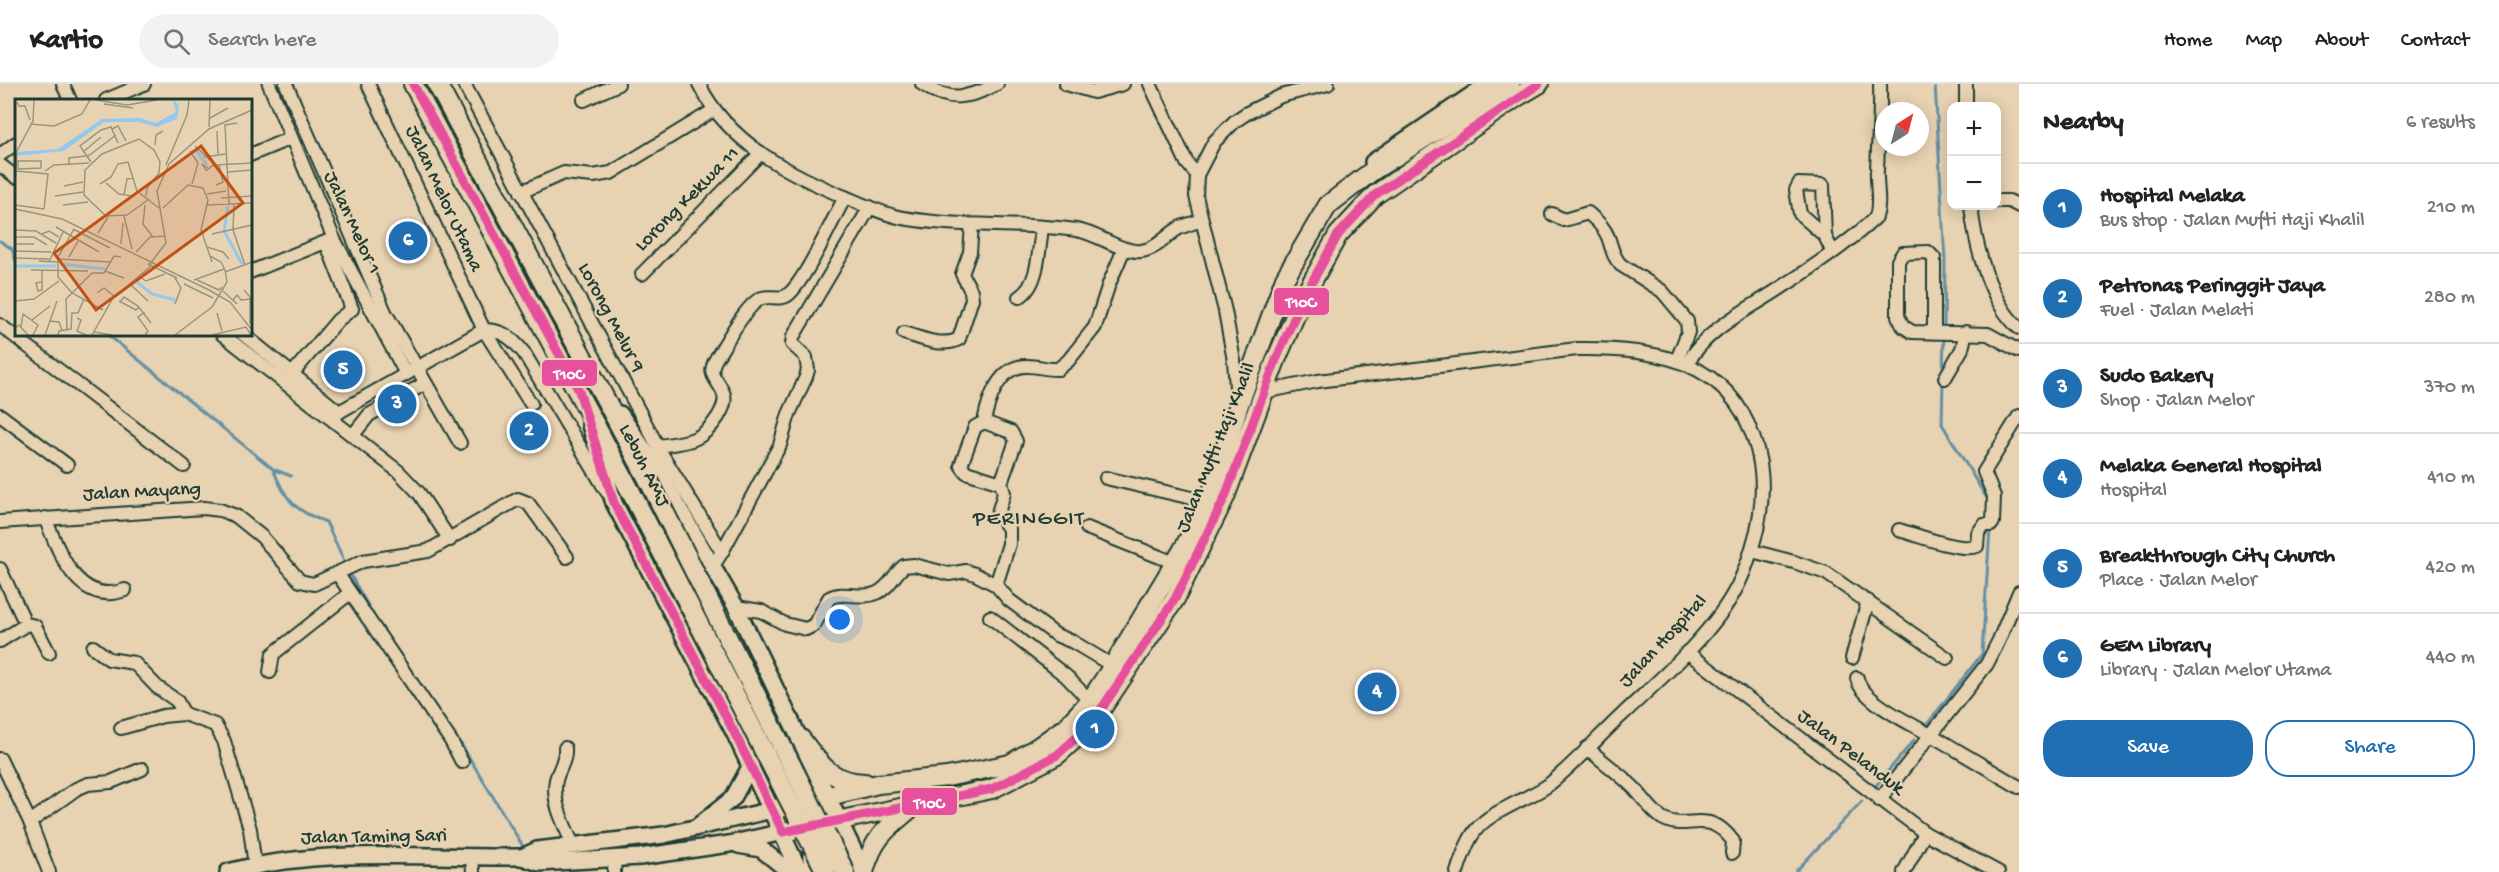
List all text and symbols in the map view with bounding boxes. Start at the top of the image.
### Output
search box [139,14,559,68]
text: Kartio [30,25,103,58]
icon: search [160,25,193,58]
text: Search here [208,28,316,54]
text: Home [2164,29,2212,54]
text: Map [2245,29,2282,54]
text: About [2315,29,2368,54]
text: Contact [2401,29,2469,54]
inset map [15,99,252,336]
north arrow [1875,102,1929,156]
map controls [1947,102,2001,210]
button: + [1947,102,2001,156]
text: Nearby [2043,108,2124,139]
text: 6 results [2406,112,2475,135]
street label: Jalan Melor Utama [399,122,487,276]
street label: Lorong Kekwa 11 [631,143,745,257]
button: − [1947,156,2001,210]
street label: Jalan Melor 1 [317,168,385,278]
text: Hospital Melaka [2100,184,2245,210]
text: 1 [2058,197,2067,220]
text: 210 m [2427,197,2475,220]
text: Bus stop · Jalan Mufti Haji Khalil [2100,210,2365,233]
pin: 6 [388,218,428,264]
street label: Lorong Melur 9 [572,259,648,377]
text: Petronas Peringgit Jaya [2100,274,2325,300]
line badge: T10C [1273,287,1330,316]
text: 2 [2058,287,2067,310]
text: 280 m [2424,287,2475,310]
text: T10C [1284,295,1318,314]
text: Fuel · Jalan Melati [2100,300,2254,323]
pin: 5 [324,348,362,392]
line badge: T10C [541,359,598,387]
street label: Jalan Mufti Haji Khalil [1172,360,1262,536]
text: Sudo Bakery [2100,364,2213,390]
text: T10C [552,367,586,386]
text: 3 [2057,377,2068,400]
text: 370 m [2424,377,2475,400]
pin: 3 [378,382,416,426]
text: Shop · Jalan Melor [2100,390,2254,413]
pin: 2 [510,408,548,454]
street label: Lebuh AMJ [612,421,674,512]
text: Melaka General Hospital [2100,454,2322,480]
text: 4 [2058,467,2067,490]
text: 410 m [2427,467,2475,490]
street label: Jalan Mayang [82,478,202,508]
text: Hospital [2100,480,2167,503]
district label: PERINGGIT [972,507,1085,533]
text: Breakthrough City Church [2100,544,2335,570]
text: 5 [2057,557,2068,580]
text: 420 m [2425,557,2475,580]
text: Place · Jalan Melor [2100,570,2257,593]
street label: Jalan Hospital [1615,591,1713,693]
your location [825,605,854,634]
text: GEM Library [2100,634,2211,660]
text: 6 [2057,647,2068,670]
text: 440 m [2426,647,2475,670]
text: Library · Jalan Melor Utama [2100,660,2331,683]
pin: 4 [1358,670,1396,714]
street label: Jalan Pelanduk [1792,705,1910,802]
pin: 1 [1076,706,1114,752]
button: Save [2043,720,2253,777]
button: Share [2265,720,2475,777]
line badge: T10C [901,787,958,816]
text: T10C [912,796,946,815]
street label: Jalan Taming Sari [301,825,447,851]

